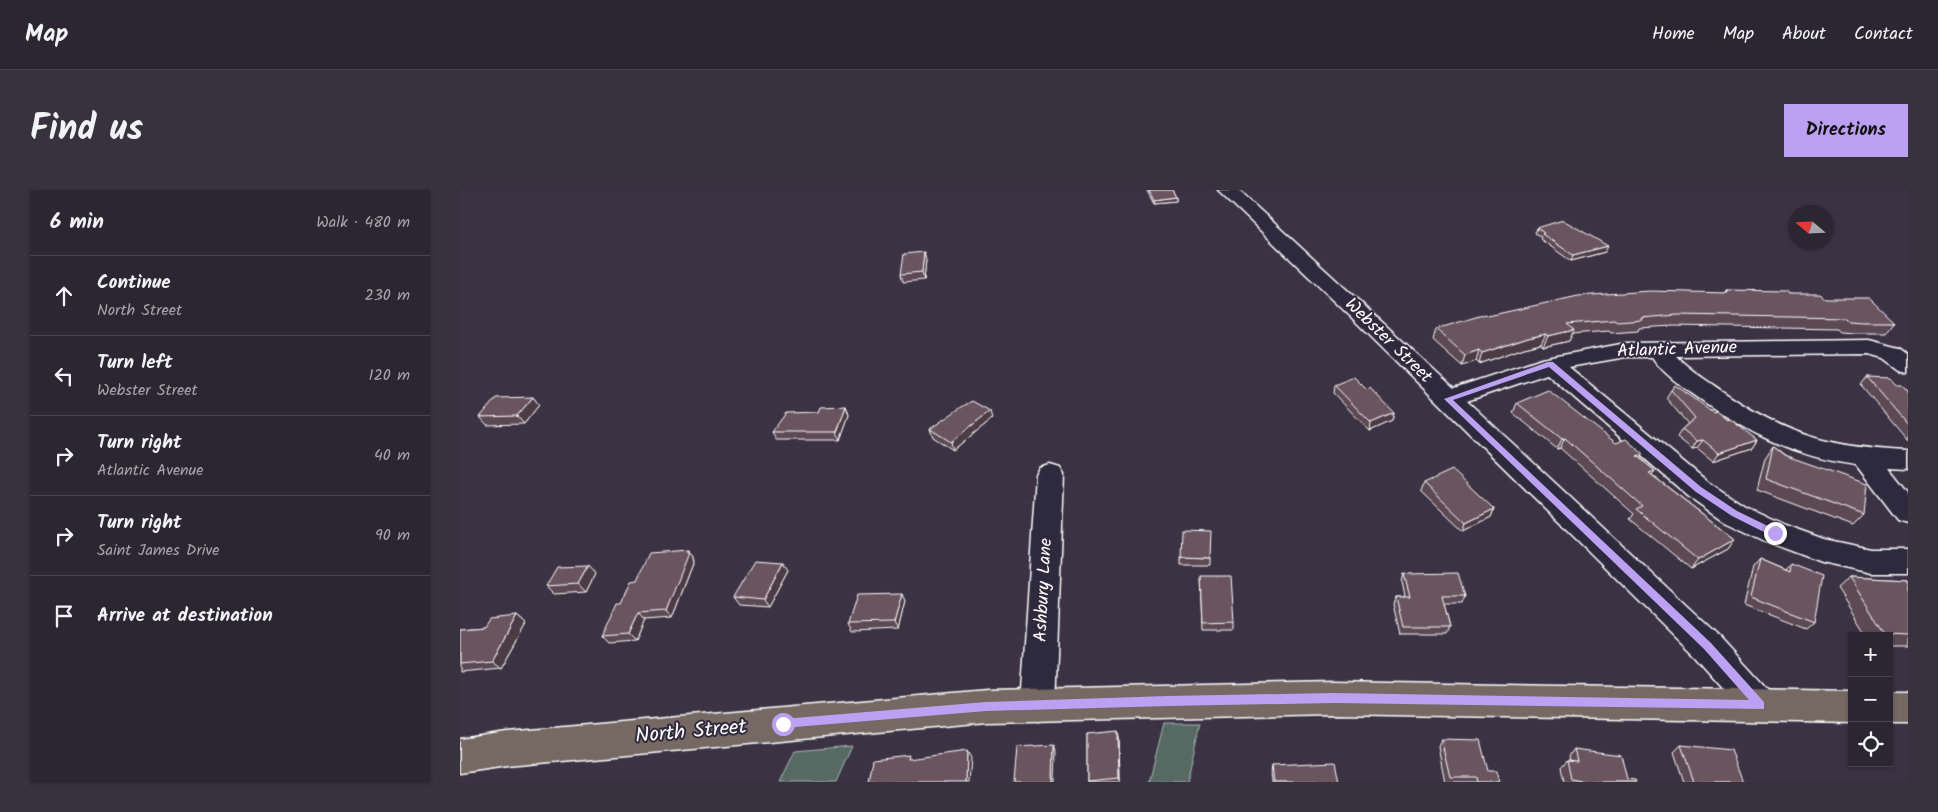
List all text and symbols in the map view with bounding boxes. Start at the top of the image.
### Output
text: Map [25,15,68,54]
text: Home [1652,20,1695,49]
text: Map [1723,20,1754,49]
text: About [1782,20,1826,49]
text: Contact [1854,20,1913,49]
text: Find us [30,102,143,158]
button: Directions [1784,104,1908,157]
north arrow [1788,205,1833,250]
text: 6 min [50,206,104,239]
text: Walk · 480 m [316,210,410,235]
text: Continue [97,268,170,298]
icon: ahead [50,282,78,310]
text: 230 m [364,283,410,308]
street label: Webster Street [1337,291,1440,391]
text: North Street [97,298,182,323]
street label: Atlantic Avenue [1617,333,1737,367]
text: Turn left [97,348,172,378]
icon: left [50,362,78,390]
text: 120 m [369,363,410,388]
text: Webster Street [97,378,198,403]
text: Turn right [97,428,182,458]
icon: right [50,442,78,470]
text: 40 m [374,443,410,468]
text: Atlantic Avenue [97,458,204,483]
text: Turn right [97,508,182,538]
icon: right [50,522,78,550]
route end [1764,522,1787,545]
text: 90 m [375,523,410,548]
street label: Ashbury Lane [1027,537,1061,643]
text: Saint James Drive [97,538,219,563]
text: Arrive at destination [97,601,273,631]
icon: arrive [50,602,78,630]
map controls [1848,632,1893,767]
button: + [1848,632,1893,677]
button: − [1848,677,1893,722]
street label: North Street [634,711,749,753]
route start [772,713,795,736]
button: locate [1848,722,1893,767]

